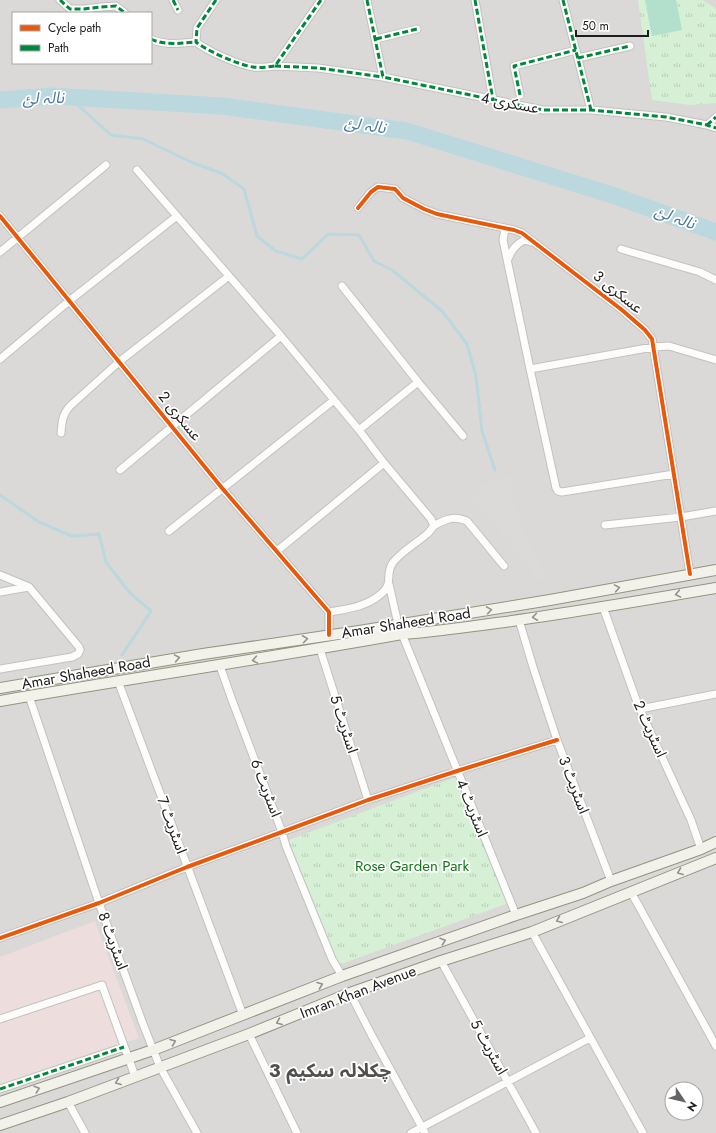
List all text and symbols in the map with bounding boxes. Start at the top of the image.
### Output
legend [12,12,152,64]
scale bar [576,12,648,38]
text: 50 m [582,17,609,35]
text: Cycle path [48,19,101,37]
text: Path [48,39,69,57]
water label: نالہ لئ [22,86,66,110]
street label: عسکری 4 [479,87,541,119]
water label: نالہ لئ [343,111,389,139]
water label: نالہ لئ [652,199,700,235]
street label: عسکری 3 [589,265,648,319]
street label: عسکری 2 [153,386,207,446]
one-way arrow [614,584,620,593]
one-way arrow [674,590,681,598]
street label: Amar Shaheed Road [340,602,472,644]
one-way arrow [486,606,492,614]
one-way arrow [532,612,538,621]
one-way arrow [302,635,308,644]
street label: Amar Shaheed Road [20,651,152,695]
one-way arrow [173,654,180,663]
one-way arrow [252,655,258,664]
street label: اسٹریٹ 5 [324,692,364,756]
street label: اسٹریٹ 2 [628,697,672,761]
street label: اسٹریٹ 3 [553,753,595,817]
street label: اسٹریٹ 6 [245,756,287,820]
street label: اسٹریٹ 4 [450,776,494,840]
street label: اسٹریٹ 7 [151,793,193,857]
park label: Rose Garden Park [355,855,470,877]
one-way arrow [676,868,683,876]
street label: اسٹریٹ 8 [92,909,134,973]
one-way arrow [555,916,562,924]
one-way arrow [439,937,446,946]
street label: Imran Khan Avenue [297,960,420,1024]
one-way arrow [317,981,324,989]
street label: اسٹریٹ 5 [465,1015,513,1079]
one-way arrow [275,1017,282,1025]
one-way arrow [170,1039,177,1047]
district label: چکلالہ سکیم 3 [269,1057,391,1085]
one-way arrow [115,1078,122,1086]
north arrow [664,1081,704,1121]
one-way arrow [33,1085,40,1094]
text: N [683,1099,701,1115]

